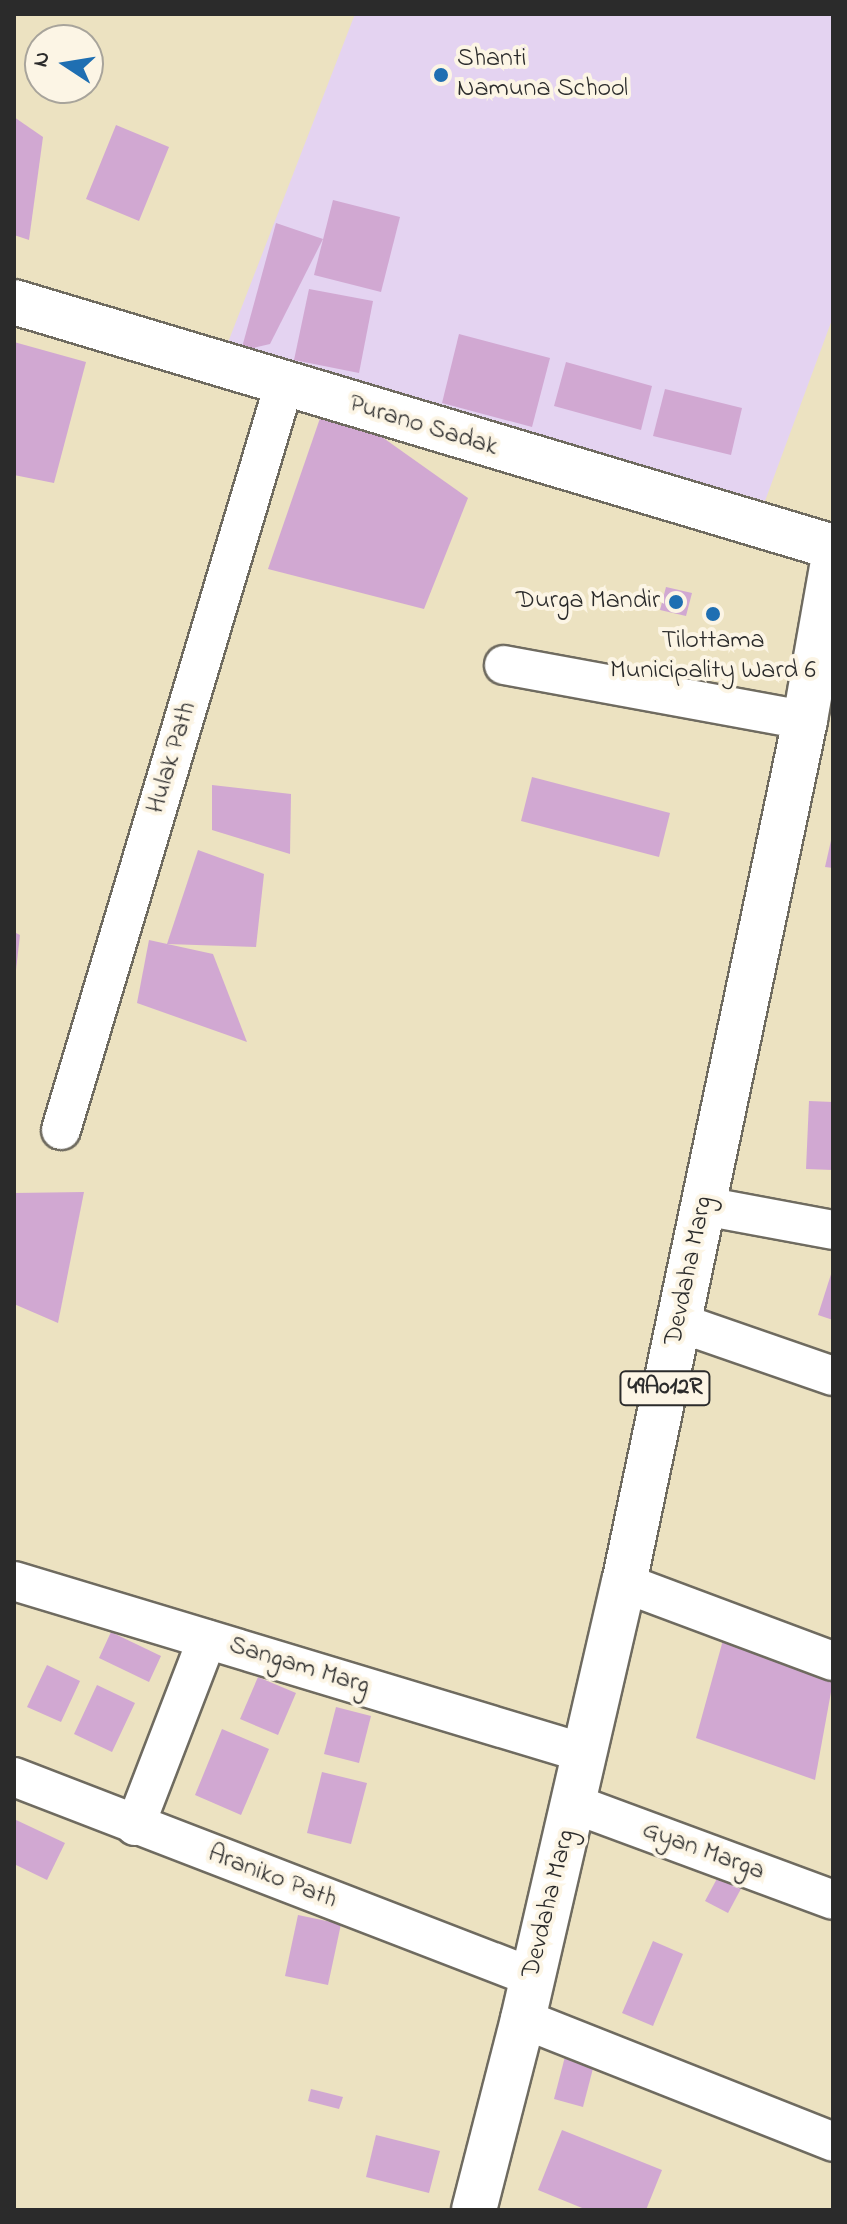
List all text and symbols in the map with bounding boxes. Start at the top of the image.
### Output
north arrow [24,24,104,104]
place label: Shanti Namuna School [457,44,628,106]
text: N [25,49,60,70]
marker: Shanti Namuna School [432,66,450,84]
street label: Purano Sadak [345,390,501,464]
place label: Durga Mandir [516,586,660,618]
marker: Durga Mandir [667,593,685,611]
marker: Tilottama Municipality Ward 6 [704,605,722,623]
place label: Tilottama Municipality Ward 6 [610,626,816,688]
street label: Hulak Path [141,699,205,817]
street label: Devdaha Marg [659,1193,721,1349]
road number: 49A012R [619,1368,711,1408]
street label: Sangam Marg [225,1631,373,1703]
street label: Gyan Marga [638,1815,768,1889]
street label: Devdaha Marg [516,1827,584,1981]
street label: Araniko Path [203,1839,341,1917]

